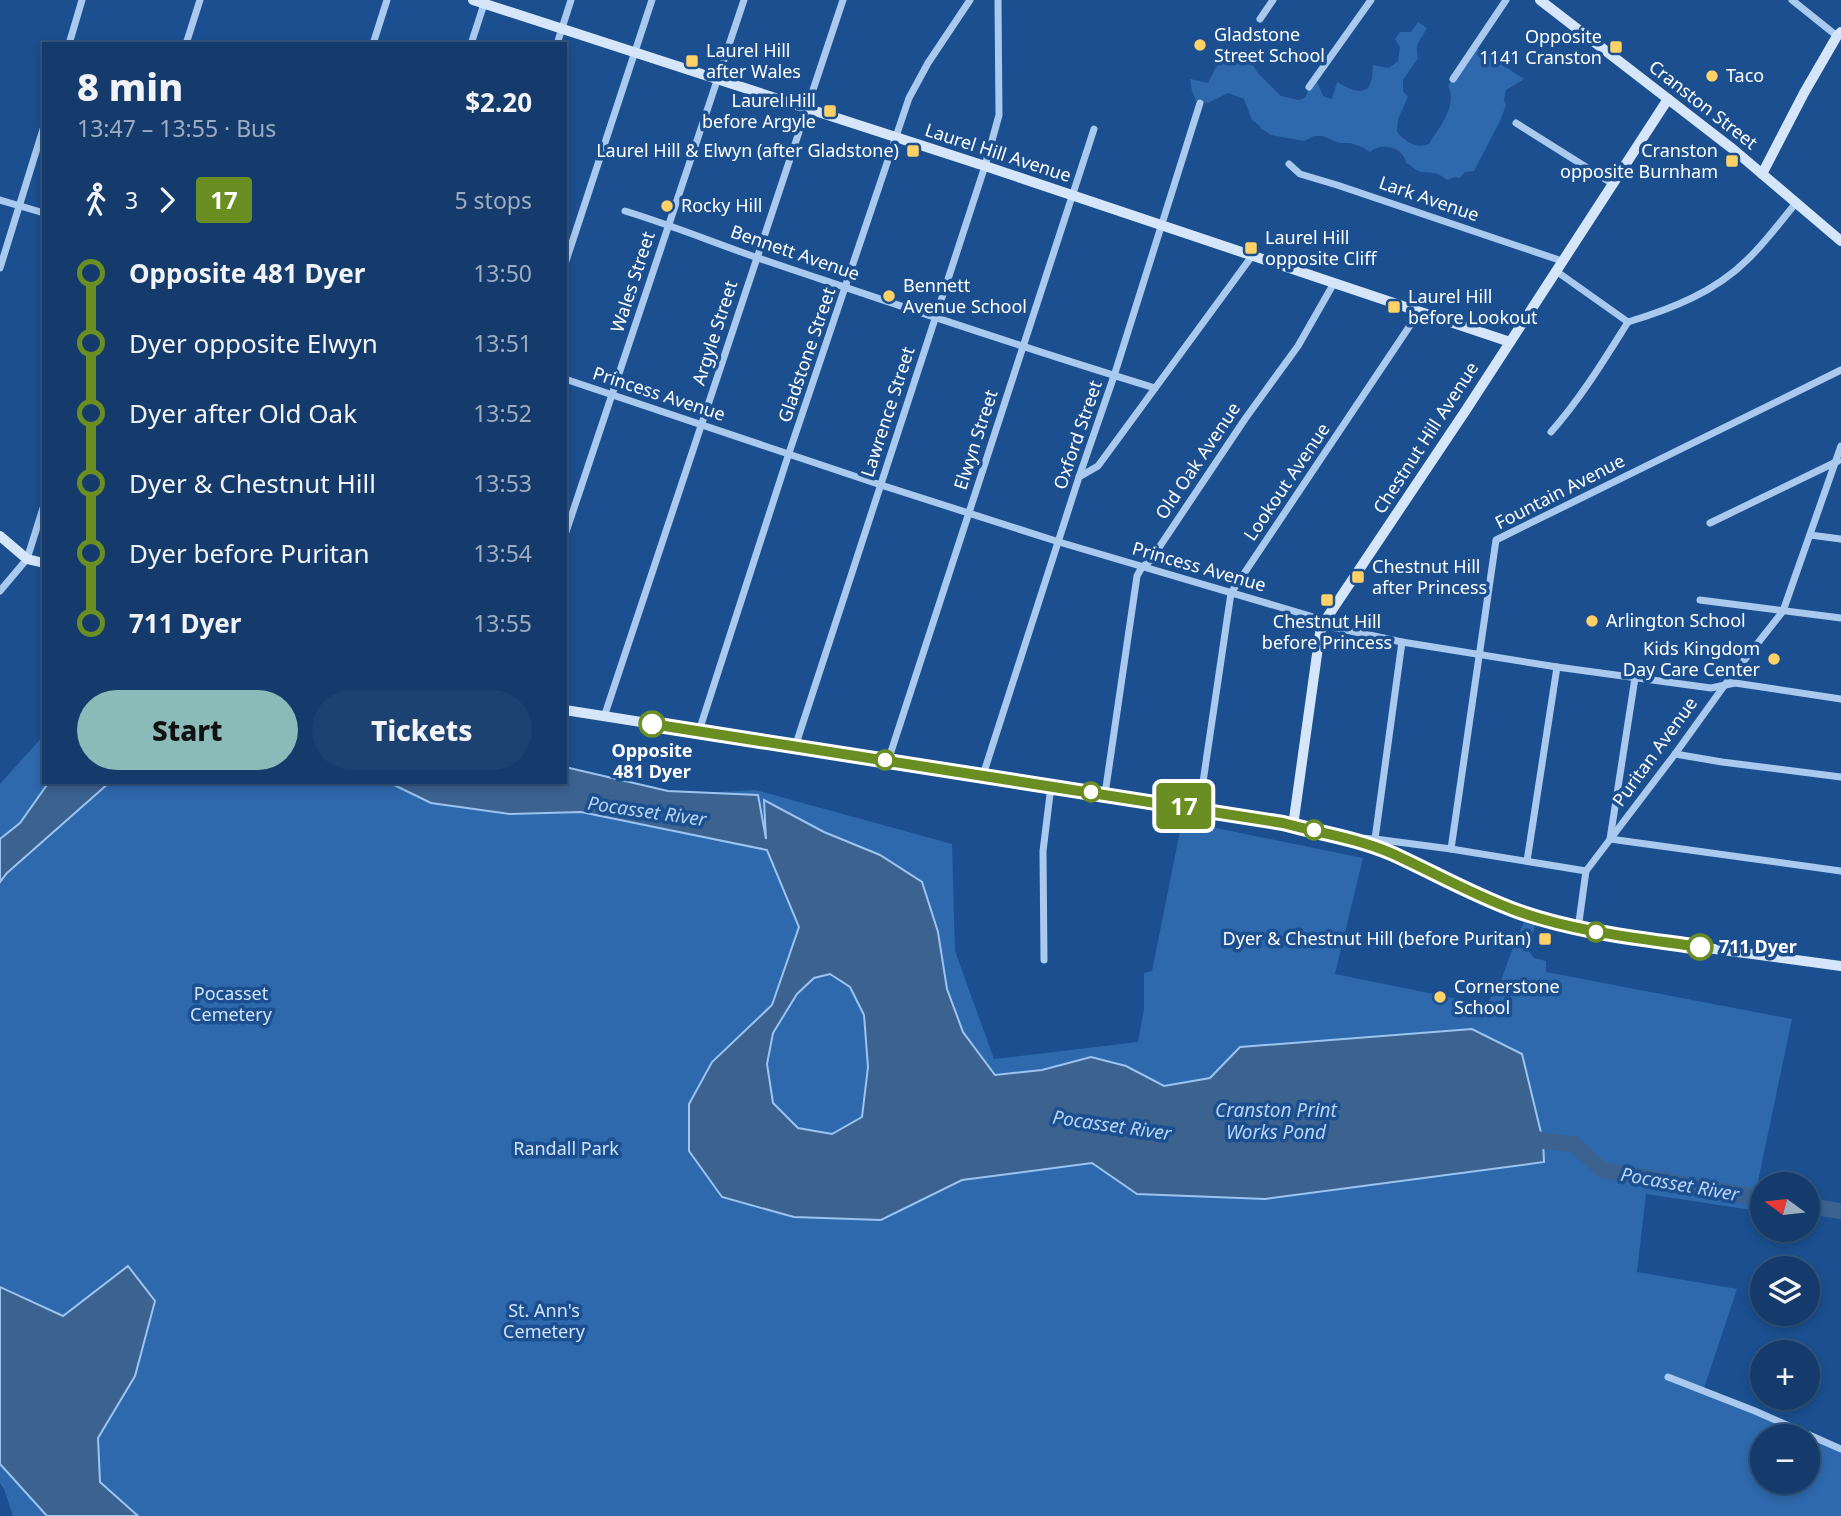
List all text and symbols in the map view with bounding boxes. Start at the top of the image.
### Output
place label: Gladstone Street School [1214,22,1325,67]
place label: Opposite 1141 Cranston [1479,24,1602,69]
marker: Gladstone Street School [1192,37,1208,53]
place label: Laurel Hill after Wales [706,38,801,83]
marker: Opposite 1141 Cranston [1608,39,1624,55]
marker: Laurel Hill after Wales [684,53,700,69]
street label: Cranston Street [1644,54,1763,155]
text: 8 min [77,60,183,112]
place label: Taco [1726,63,1764,87]
marker: Taco [1704,68,1720,84]
text: $2.20 [465,84,532,120]
place label: Laurel Hill before Argyle [702,88,816,133]
marker: Laurel Hill before Argyle [822,103,838,119]
text: 13:47 – 13:55 · Bus [77,112,276,144]
street label: Laurel Hill Avenue [922,117,1074,187]
place label: Laurel Hill & Elwyn (after Gladstone) [596,138,899,162]
place label: Cranston opposite Burnham [1560,138,1718,183]
marker: Laurel Hill & Elwyn (after Gladstone) [905,143,921,159]
marker: Cranston opposite Burnham [1724,153,1740,169]
street label: Lark Avenue [1376,170,1483,226]
icon: walk [77,181,115,219]
icon: forward [148,181,186,219]
text: 17 [210,183,238,216]
text: 3 [125,184,138,216]
text: 5 stops [454,184,532,216]
place label: Rocky Hill [681,193,762,217]
marker: Rocky Hill [659,198,675,214]
street label: Bennett Avenue [728,219,863,285]
place label: Laurel Hill opposite Cliff [1265,225,1378,270]
street label: Wales Street [604,228,660,335]
marker: Laurel Hill opposite Cliff [1243,240,1259,256]
text: Opposite 481 Dyer [129,255,365,291]
text: 13:50 [473,257,532,289]
place label: Bennett Avenue School [903,273,1027,318]
street label: Argyle Street [686,277,742,388]
street label: Gladstone Street [772,284,841,425]
place label: Laurel Hill before Lookout [1408,284,1538,329]
marker: Bennett Avenue School [881,288,897,304]
marker: Laurel Hill before Lookout [1386,299,1402,315]
text: Dyer opposite Elwyn [129,325,378,361]
text: 13:51 [473,327,532,359]
street label: Lawrence Street [855,343,920,480]
street label: Chestnut Hill Avenue [1367,357,1483,518]
street label: Princess Avenue [590,360,729,426]
street label: Oxford Street [1047,377,1107,492]
street label: Elwyn Street [948,386,1003,493]
text: Dyer after Old Oak [129,395,357,431]
text: 13:52 [473,397,532,429]
street label: Old Oak Avenue [1149,397,1245,524]
street label: Lookout Avenue [1238,418,1334,545]
street label: Fountain Avenue [1491,448,1629,534]
text: Dyer & Chestnut Hill [129,465,376,501]
text: 13:53 [473,467,532,499]
text: Dyer before Puritan [129,535,370,571]
street label: Princess Avenue [1130,535,1269,597]
text: 13:54 [473,537,532,569]
place label: Chestnut Hill after Princess [1372,554,1487,599]
marker: Chestnut Hill after Princess [1350,569,1366,585]
marker: Chestnut Hill before Princess [1319,592,1335,608]
text: 711 Dyer [129,605,241,641]
text: 13:55 [473,607,532,639]
place label: Arlington School [1606,608,1746,632]
place label: Chestnut Hill before Princess [1262,609,1392,654]
marker: Arlington School [1584,613,1600,629]
place label: Kids Kingdom Day Care Center [1623,636,1761,681]
marker: Kids Kingdom Day Care Center [1766,651,1782,667]
button: Start [77,690,298,770]
button: Tickets [312,690,532,770]
street label: Puritan Avenue [1606,692,1702,811]
marker: Opposite 481 Dyer [639,711,665,737]
place label: Opposite 481 Dyer [611,738,693,783]
unlabelled marker [875,750,895,770]
unlabelled marker [1081,782,1101,802]
line badge: 17 [1152,783,1216,829]
text: 17 [1170,789,1198,822]
water label: Pocasset River [586,790,710,832]
unlabelled marker [1304,820,1324,840]
unlabelled marker [1586,922,1606,942]
place label: Dyer & Chestnut Hill (before Puritan) [1223,926,1531,950]
marker: Dyer & Chestnut Hill (before Puritan) [1537,931,1553,947]
marker: 711 Dyer [1687,934,1713,960]
place label: 711 Dyer [1719,934,1797,958]
place label: Cornerstone School [1454,974,1560,1019]
park label: Pocasset Cemetery [190,981,273,1026]
marker: Cornerstone School [1432,989,1448,1005]
water label: Cranston Print Works Pond [1215,1097,1338,1145]
water label: Pocasset River [1051,1104,1175,1146]
park label: Randall Park [513,1136,619,1160]
water label: Pocasset River [1619,1161,1743,1207]
north arrow [1750,1172,1820,1242]
map controls [1750,1172,1820,1494]
button: layers [1750,1256,1820,1326]
park label: St. Ann's Cemetery [503,1298,586,1343]
button: + [1750,1340,1820,1410]
button: − [1750,1424,1820,1494]

